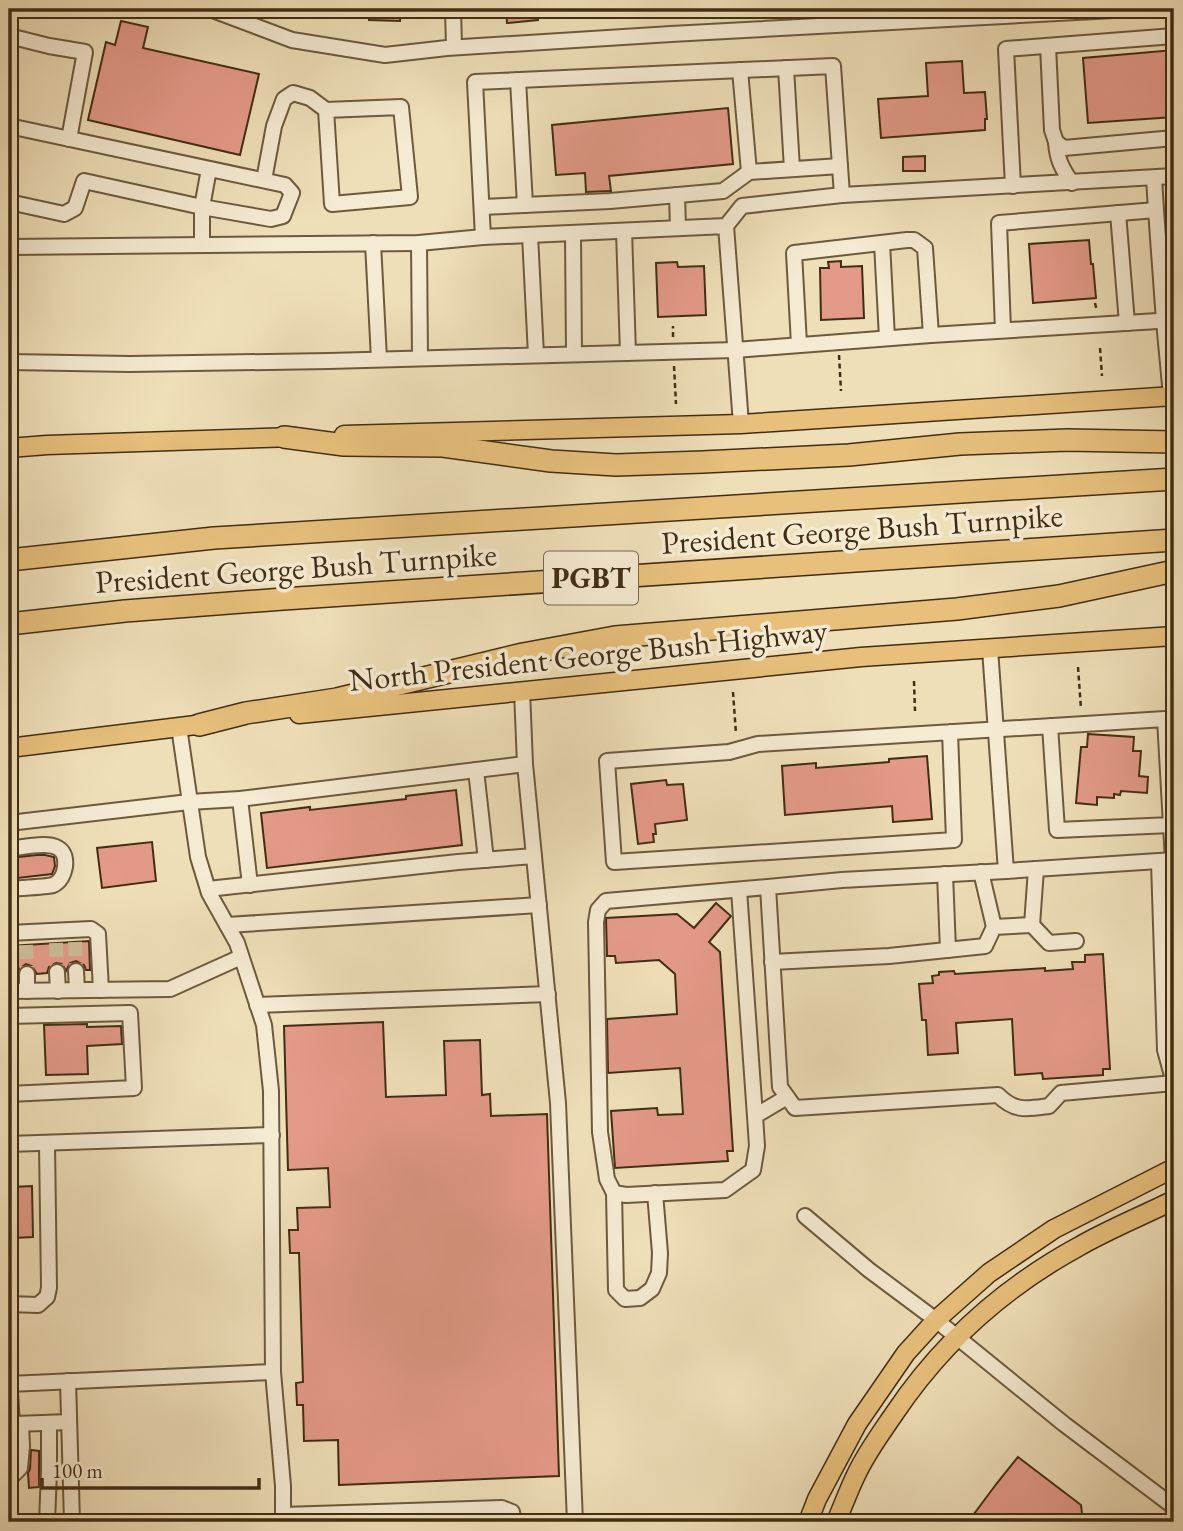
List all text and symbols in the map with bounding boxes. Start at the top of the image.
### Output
street label: President George Bush Turnpike [660,494,1064,564]
street label: President George Bush Turnpike [94,533,498,603]
road number: PGBT [544,552,638,604]
street label: North President George Bush Highway [347,609,830,701]
scale bar [42,1447,259,1491]
text: 100 m [52,1457,103,1484]

